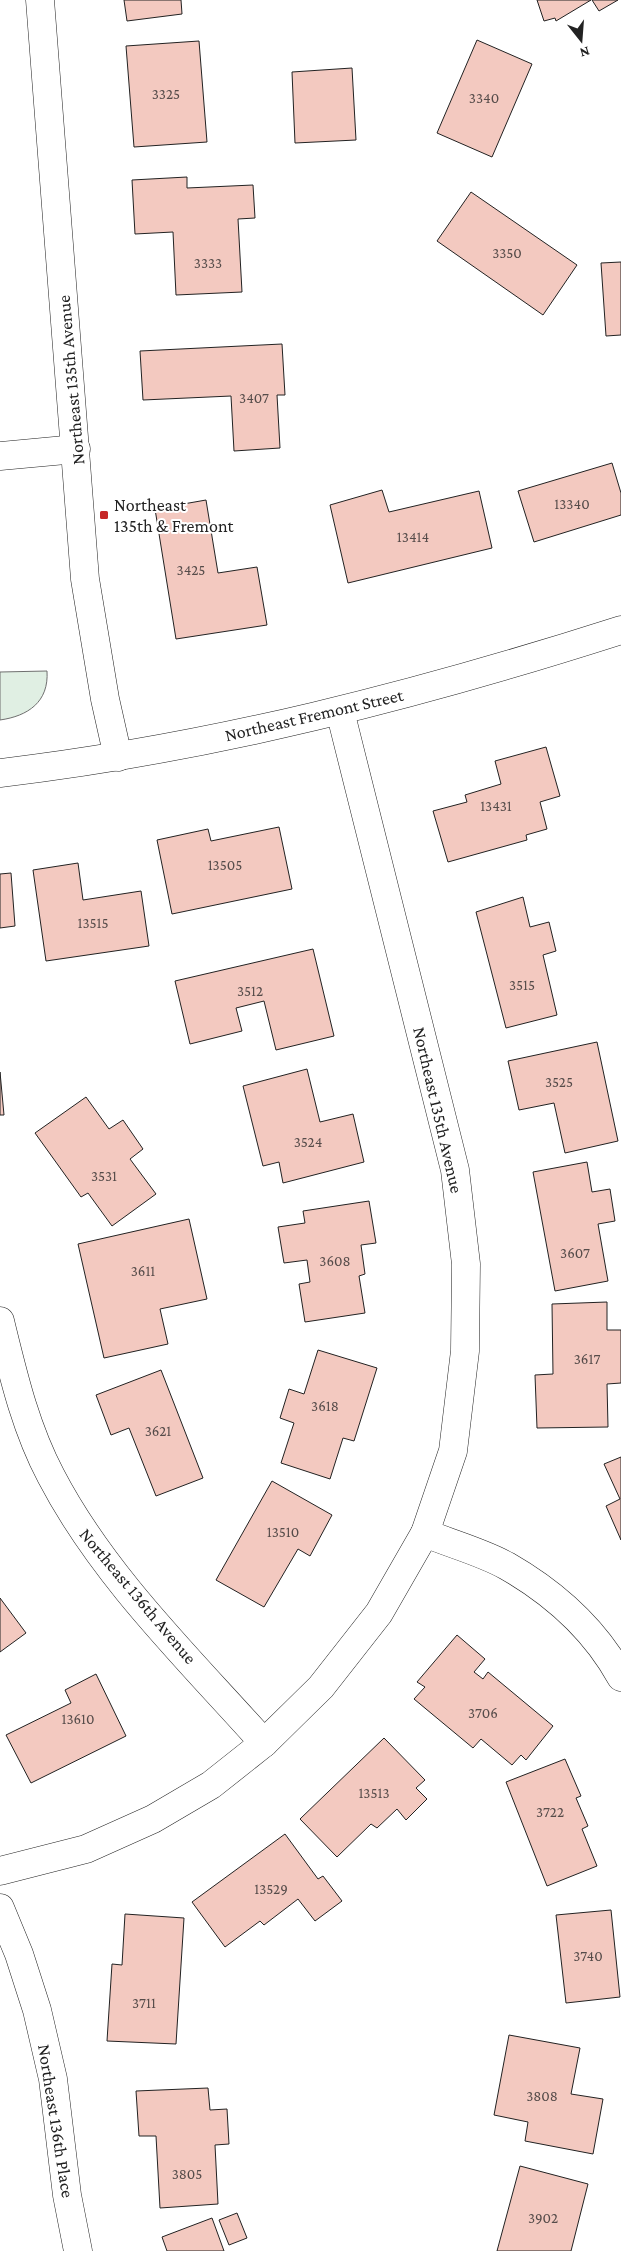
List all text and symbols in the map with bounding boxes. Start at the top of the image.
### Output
north arrow [556,15,606,65]
text: N [577,43,592,62]
house number: 3325 [152,86,180,102]
house number: 3340 [469,90,499,106]
house number: 3350 [492,245,522,261]
house number: 3333 [194,255,222,271]
street label: Northeast 135th Avenue [54,294,88,466]
house number: 3407 [239,390,269,406]
place label: Northeast 135th & Fremont [114,495,235,536]
house number: 13340 [554,496,590,512]
marker: Northeast 135th & Fremont [98,509,110,521]
house number: 13414 [397,529,429,545]
house number: 3425 [177,562,205,578]
street label: Northeast Fremont Street [223,684,406,745]
house number: 13431 [480,798,512,814]
house number: 13505 [208,857,242,873]
house number: 13515 [77,915,109,931]
house number: 3515 [509,977,535,993]
house number: 3512 [237,983,263,999]
street label: Northeast 135th Avenue [409,1025,467,1195]
house number: 3525 [545,1074,573,1090]
house number: 3524 [294,1134,322,1150]
house number: 3531 [91,1168,117,1184]
house number: 3607 [560,1245,590,1261]
house number: 3608 [319,1253,351,1269]
house number: 3611 [131,1263,155,1279]
house number: 3617 [574,1351,600,1367]
house number: 3618 [311,1398,339,1414]
house number: 3621 [145,1423,171,1439]
street label: Northeast 136th Avenue [75,1524,201,1668]
house number: 13510 [267,1524,299,1540]
house number: 3706 [468,1705,498,1721]
house number: 13610 [61,1711,95,1727]
house number: 13513 [358,1785,390,1801]
house number: 3722 [536,1804,564,1820]
house number: 13529 [254,1881,288,1897]
house number: 3740 [573,1948,603,1964]
house number: 3711 [132,1995,156,2011]
street label: Northeast 136th Place [34,2043,78,2199]
house number: 3808 [526,2088,558,2104]
house number: 3805 [172,2166,202,2182]
house number: 3902 [528,2210,558,2226]

